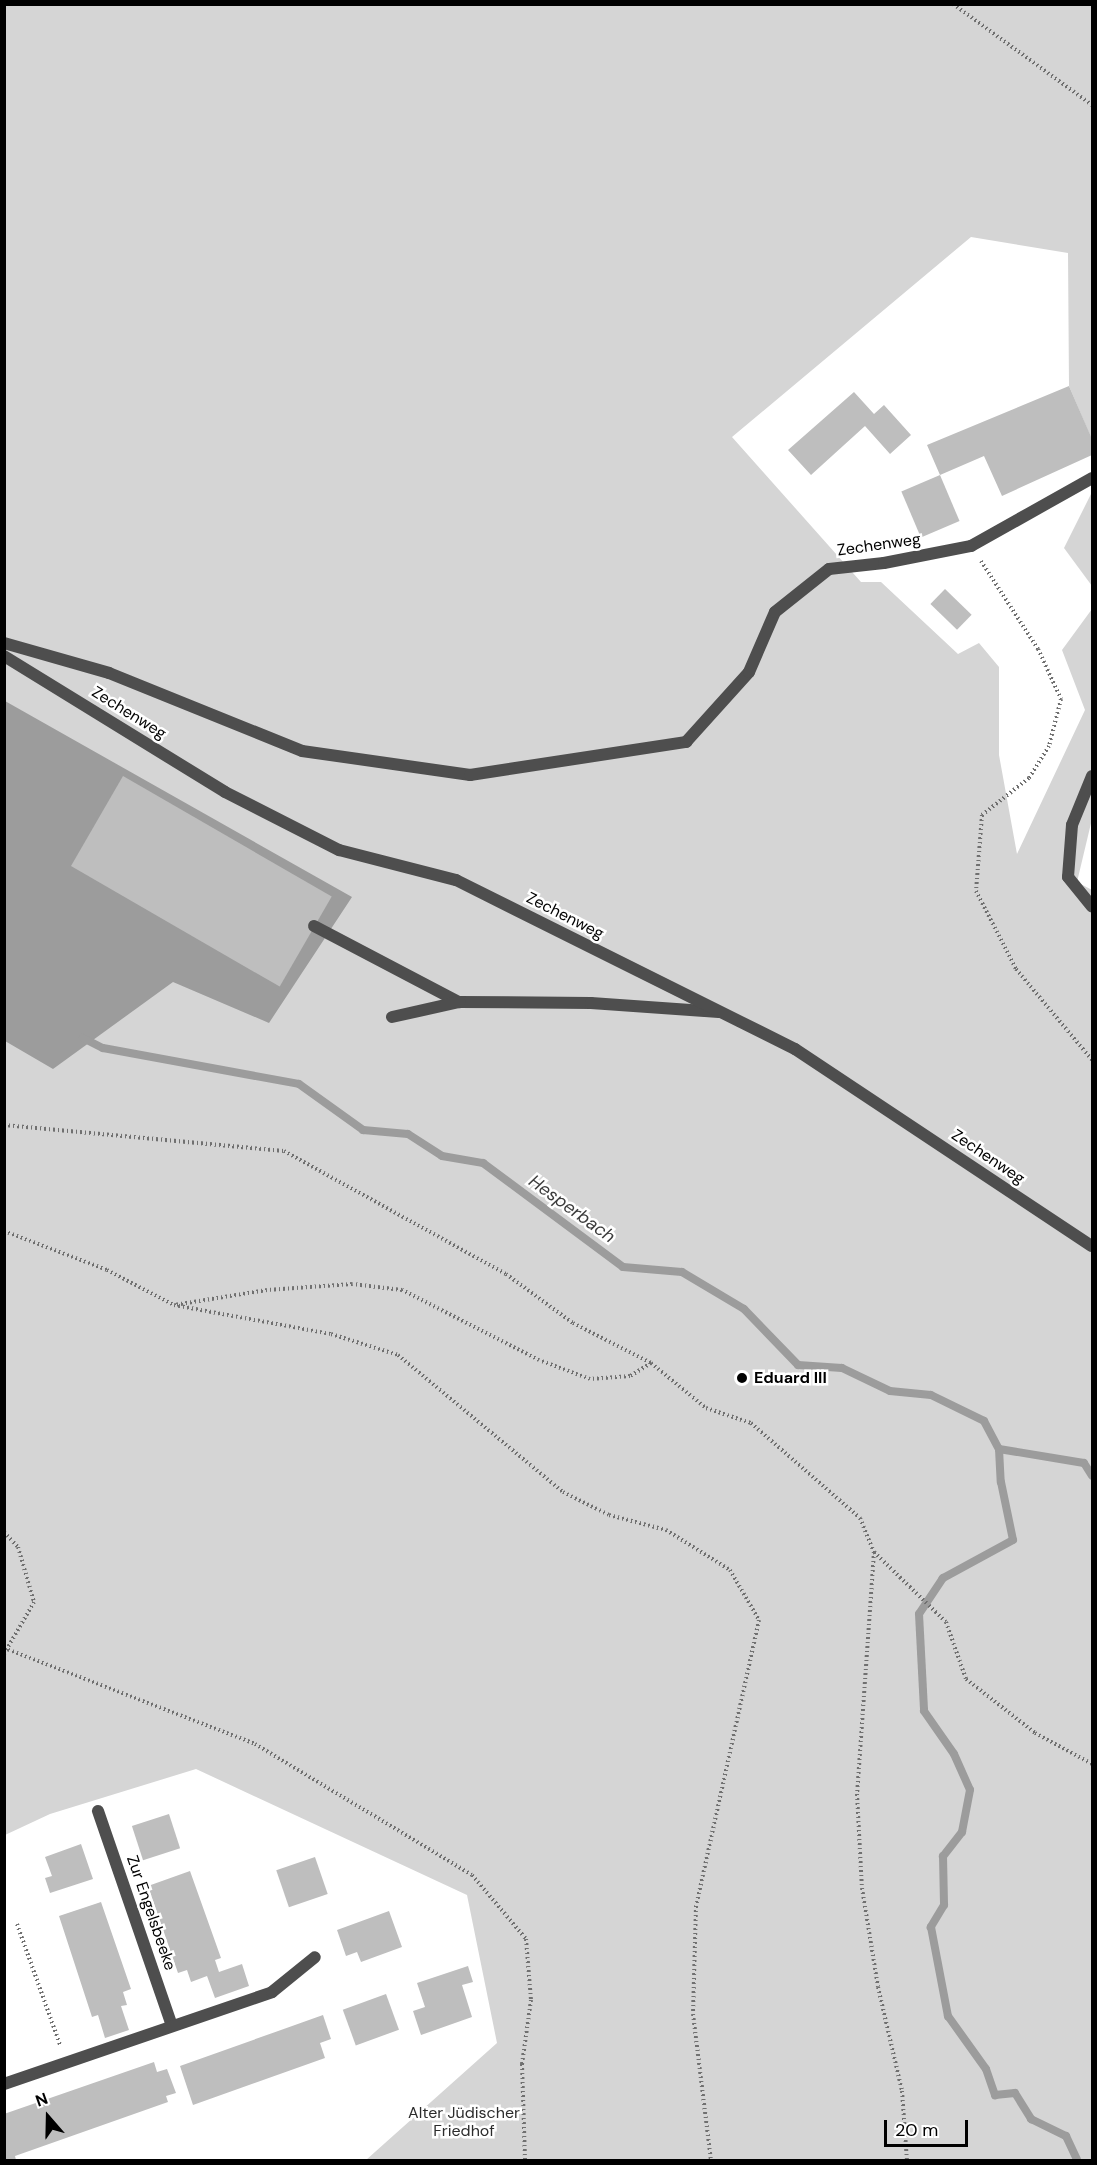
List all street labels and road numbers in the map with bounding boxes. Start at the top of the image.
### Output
street label: Zechenweg [836,530,922,560]
street label: Zechenweg [88,683,170,743]
street label: Zechenweg [523,888,607,944]
street label: Zechenweg [948,1125,1028,1189]
street label: Zur Engelsbeeke [122,1853,180,1973]

